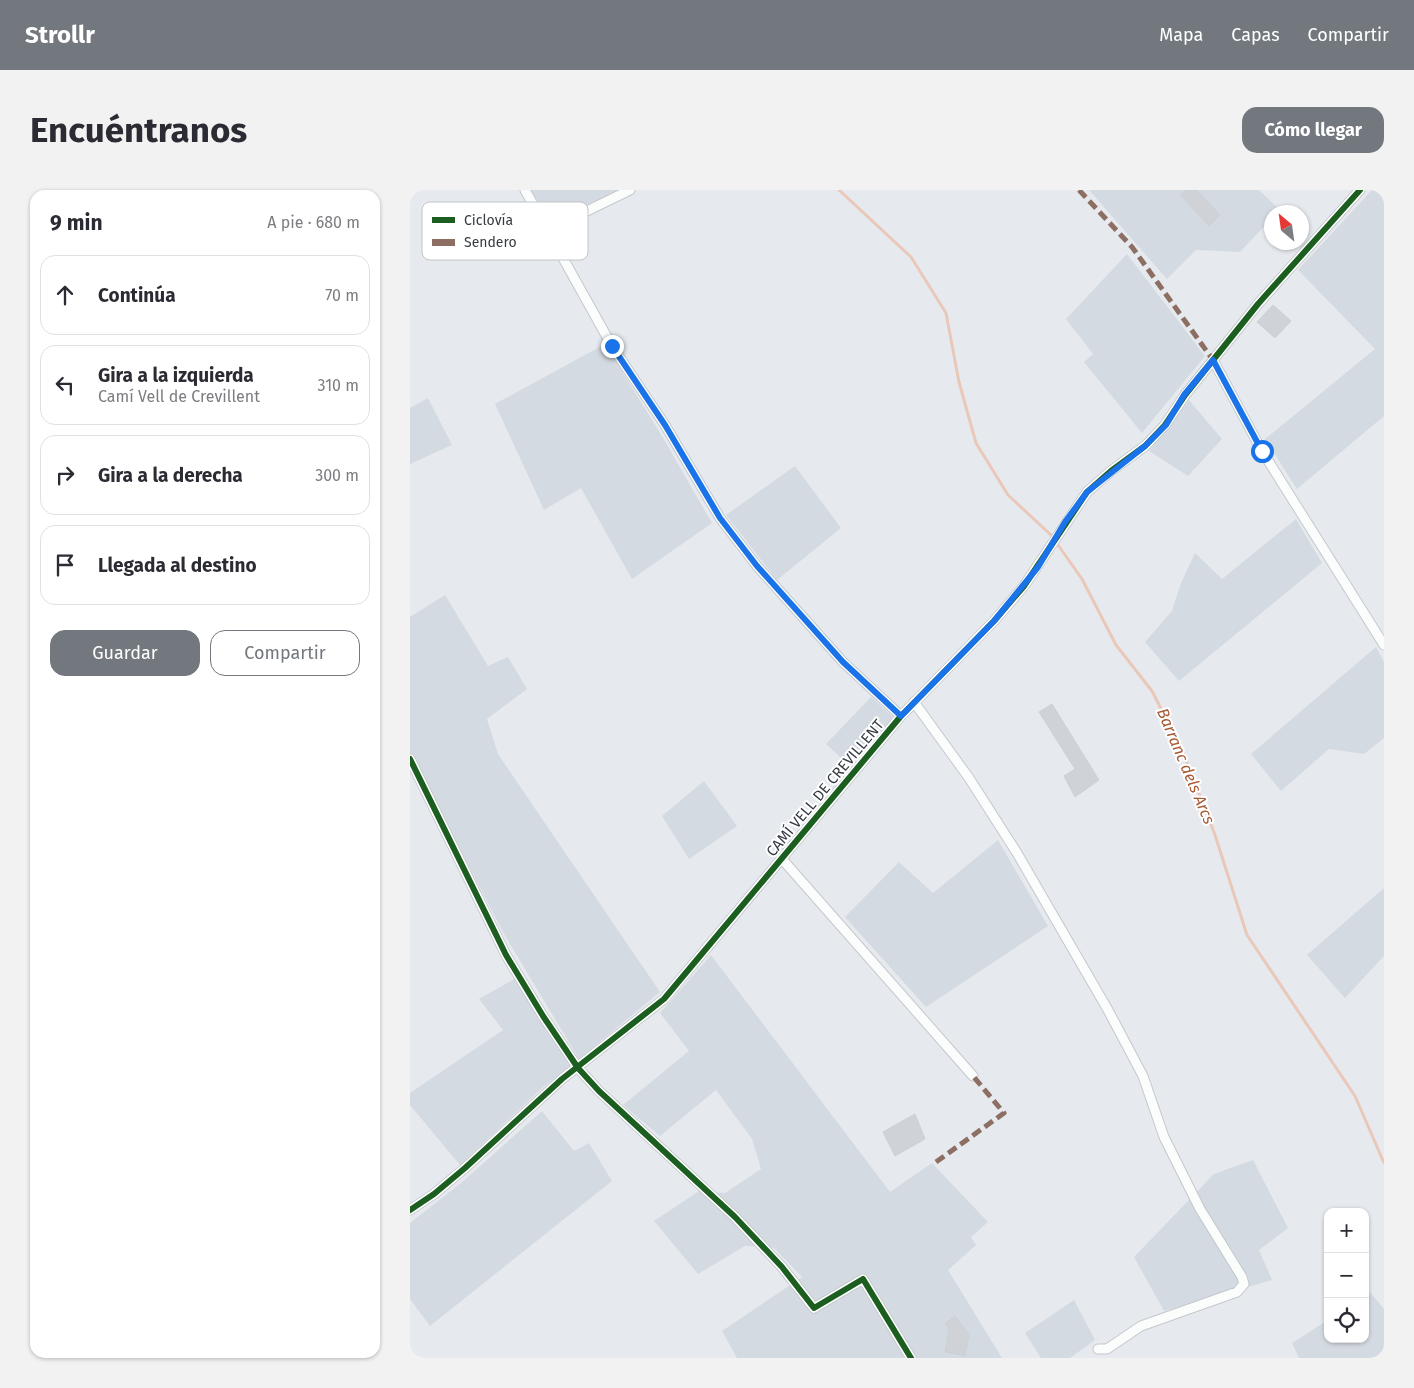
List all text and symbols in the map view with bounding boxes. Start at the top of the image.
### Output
text: Strollr [25,21,95,49]
text: Mapa [1159,24,1203,46]
text: Capas [1231,24,1280,46]
text: Compartir [1308,24,1389,46]
button: Cómo llegar [1242,107,1384,153]
text: Encuéntranos [30,109,247,151]
legend [422,202,588,260]
north arrow [1264,205,1309,250]
text: 9 min [50,210,103,236]
text: Ciclovía [464,212,513,229]
text: A pie · 680 m [267,213,360,232]
text: Sendero [464,234,517,251]
icon: ahead [51,281,79,309]
text: Continúa [98,284,176,307]
text: 70 m [325,286,359,305]
route end [601,335,624,358]
text: Gira a la izquierda [98,364,254,387]
icon: left [51,371,79,399]
text: 310 m [318,376,359,395]
text: Camí Vell de Crevillent [98,387,260,406]
route start [1251,440,1274,463]
icon: right [51,461,79,489]
text: Gira a la derecha [98,464,243,487]
text: 300 m [315,466,359,485]
icon: arrive [51,551,79,579]
text: Llegada al destino [98,554,257,577]
button: Guardar [50,630,200,676]
button: Compartir [210,630,360,676]
water label: Barranc dels Arcs [1153,705,1219,827]
street label: CAMÍ VELL DE CREVILLENT [762,716,888,860]
map controls [1324,1208,1369,1343]
button: + [1324,1208,1369,1253]
button: − [1324,1253,1369,1298]
button: locate [1324,1298,1369,1343]

